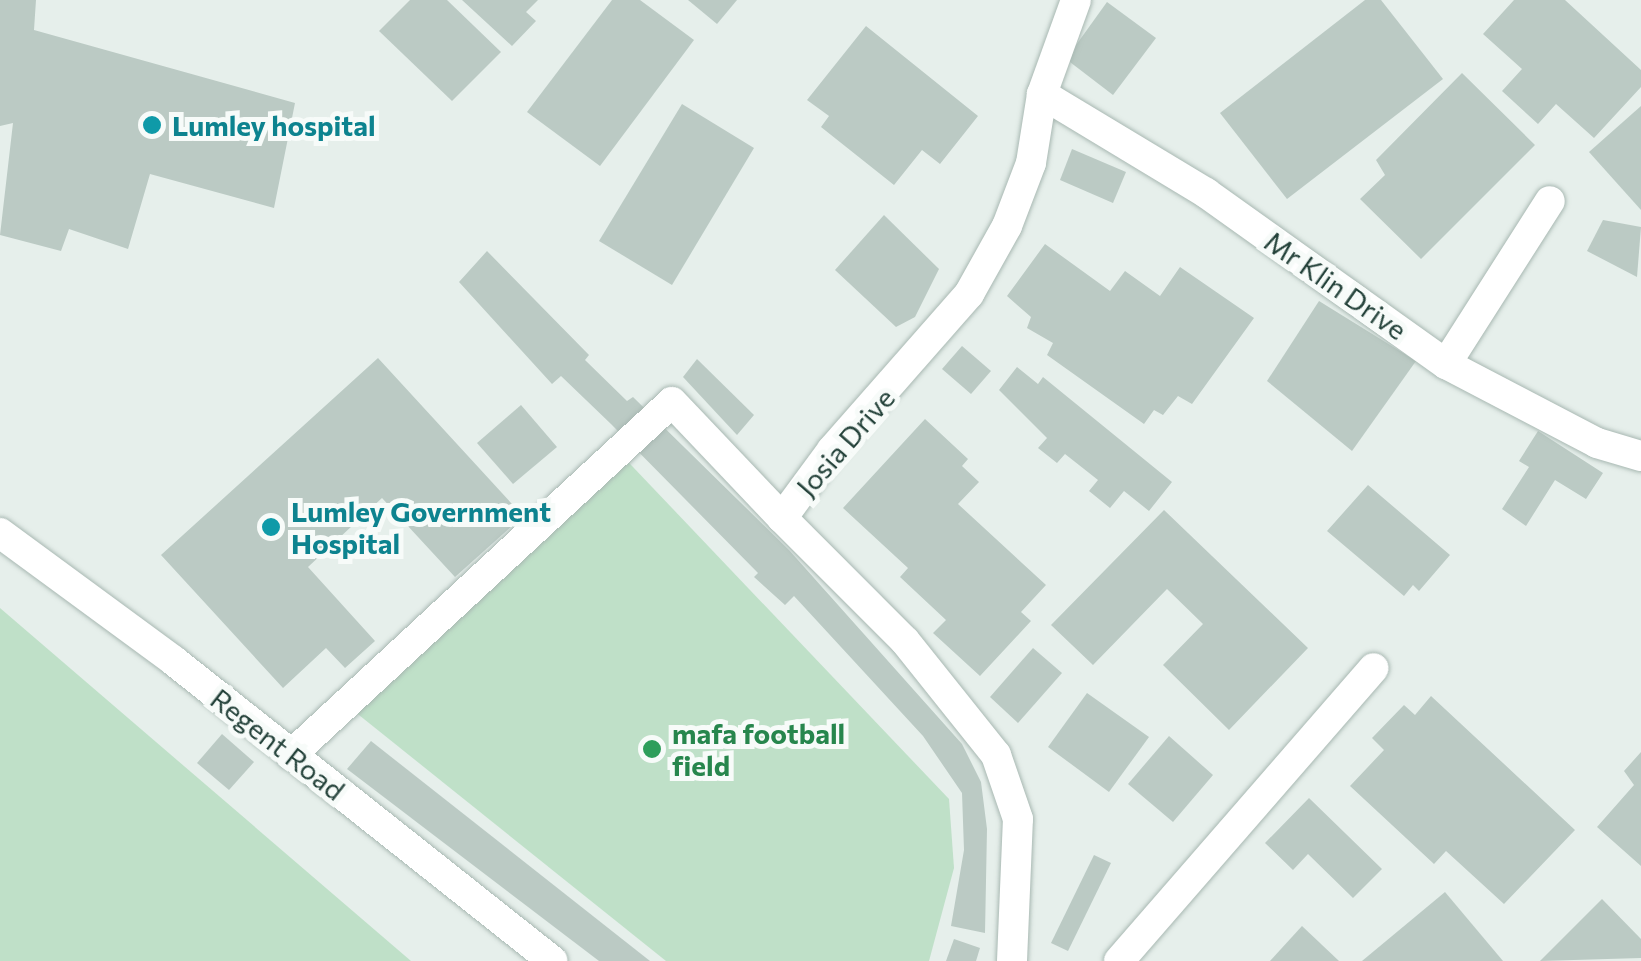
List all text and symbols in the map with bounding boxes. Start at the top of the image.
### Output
place label: Lumley hospital [172,108,376,142]
marker: Lumley hospital [141,114,163,136]
street label: Mr Klin Drive [1259,224,1413,346]
street label: Josia Drive [789,381,901,503]
place label: Lumley Government Hospital [291,494,551,560]
marker: Lumley Government Hospital [260,516,282,538]
street label: Regent Road [204,681,352,807]
place label: mafa football field [672,716,845,782]
marker: mafa football field [641,738,663,760]

